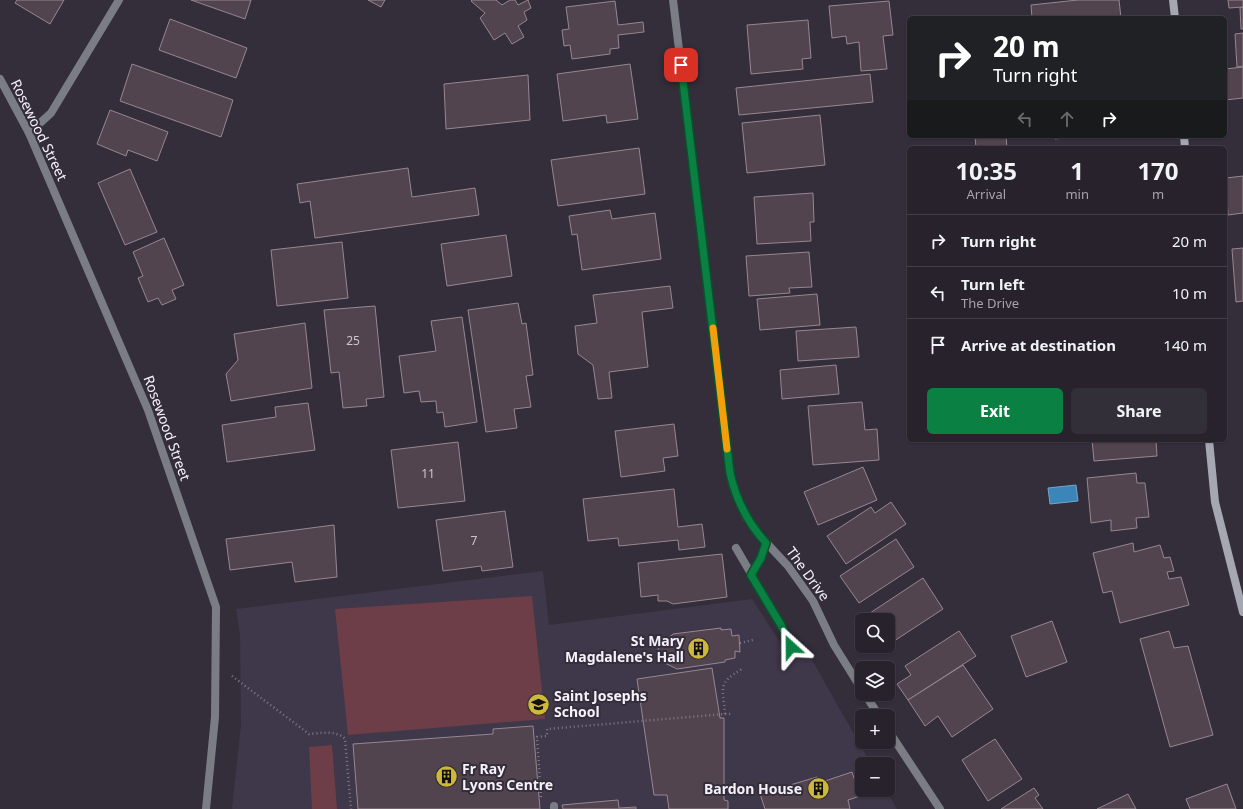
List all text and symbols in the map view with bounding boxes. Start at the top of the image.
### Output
text: 20 m [993,27,1060,65]
icon: right [927,32,979,84]
pin [664,48,698,82]
icon: arrive [670,54,692,76]
text: Turn right [993,63,1077,87]
street label: Rosewood Street [7,76,72,184]
icon: left [1014,108,1036,130]
icon: ahead [1056,108,1078,130]
icon: right [1098,108,1120,130]
text: 10:35 [955,154,1017,187]
text: 1 [1070,154,1084,187]
text: 170 [1137,154,1179,187]
text: Arrival [966,185,1006,203]
text: min [1065,185,1089,203]
text: m [1152,185,1164,203]
icon: right [927,230,949,252]
text: Turn right [961,231,1036,251]
text: 20 m [1172,231,1207,251]
text: Turn left [961,274,1025,294]
icon: left [927,282,949,304]
text: 10 m [1172,283,1207,303]
text: The Drive [961,294,1019,312]
house number: 25 [346,332,360,349]
icon: arrive [927,334,949,356]
text: Arrive at destination [961,335,1116,355]
text: 140 m [1163,335,1207,355]
street label: Rosewood Street [140,373,195,483]
button: Exit [927,388,1063,434]
button: Share [1071,388,1207,434]
house number: 11 [421,465,435,482]
house number: 7 [471,532,478,549]
street label: The Drive [782,543,835,605]
map controls [855,613,895,797]
button: search [855,613,895,653]
position arrow [770,626,812,668]
place label: St Mary Magdalene's Hall [565,631,684,666]
building icon: St Mary Magdalene's Hall [686,636,712,662]
button: layers [855,661,895,701]
place label: Saint Josephs School [554,686,647,721]
school or university icon: Saint Josephs School [526,691,552,717]
button: + [855,709,895,749]
button: − [855,757,895,797]
place label: Fr Ray Lyons Centre [462,759,553,794]
building icon: Fr Ray Lyons Centre [433,764,459,790]
building icon: Bardon House [805,776,831,802]
place label: Bardon House [704,779,802,798]

